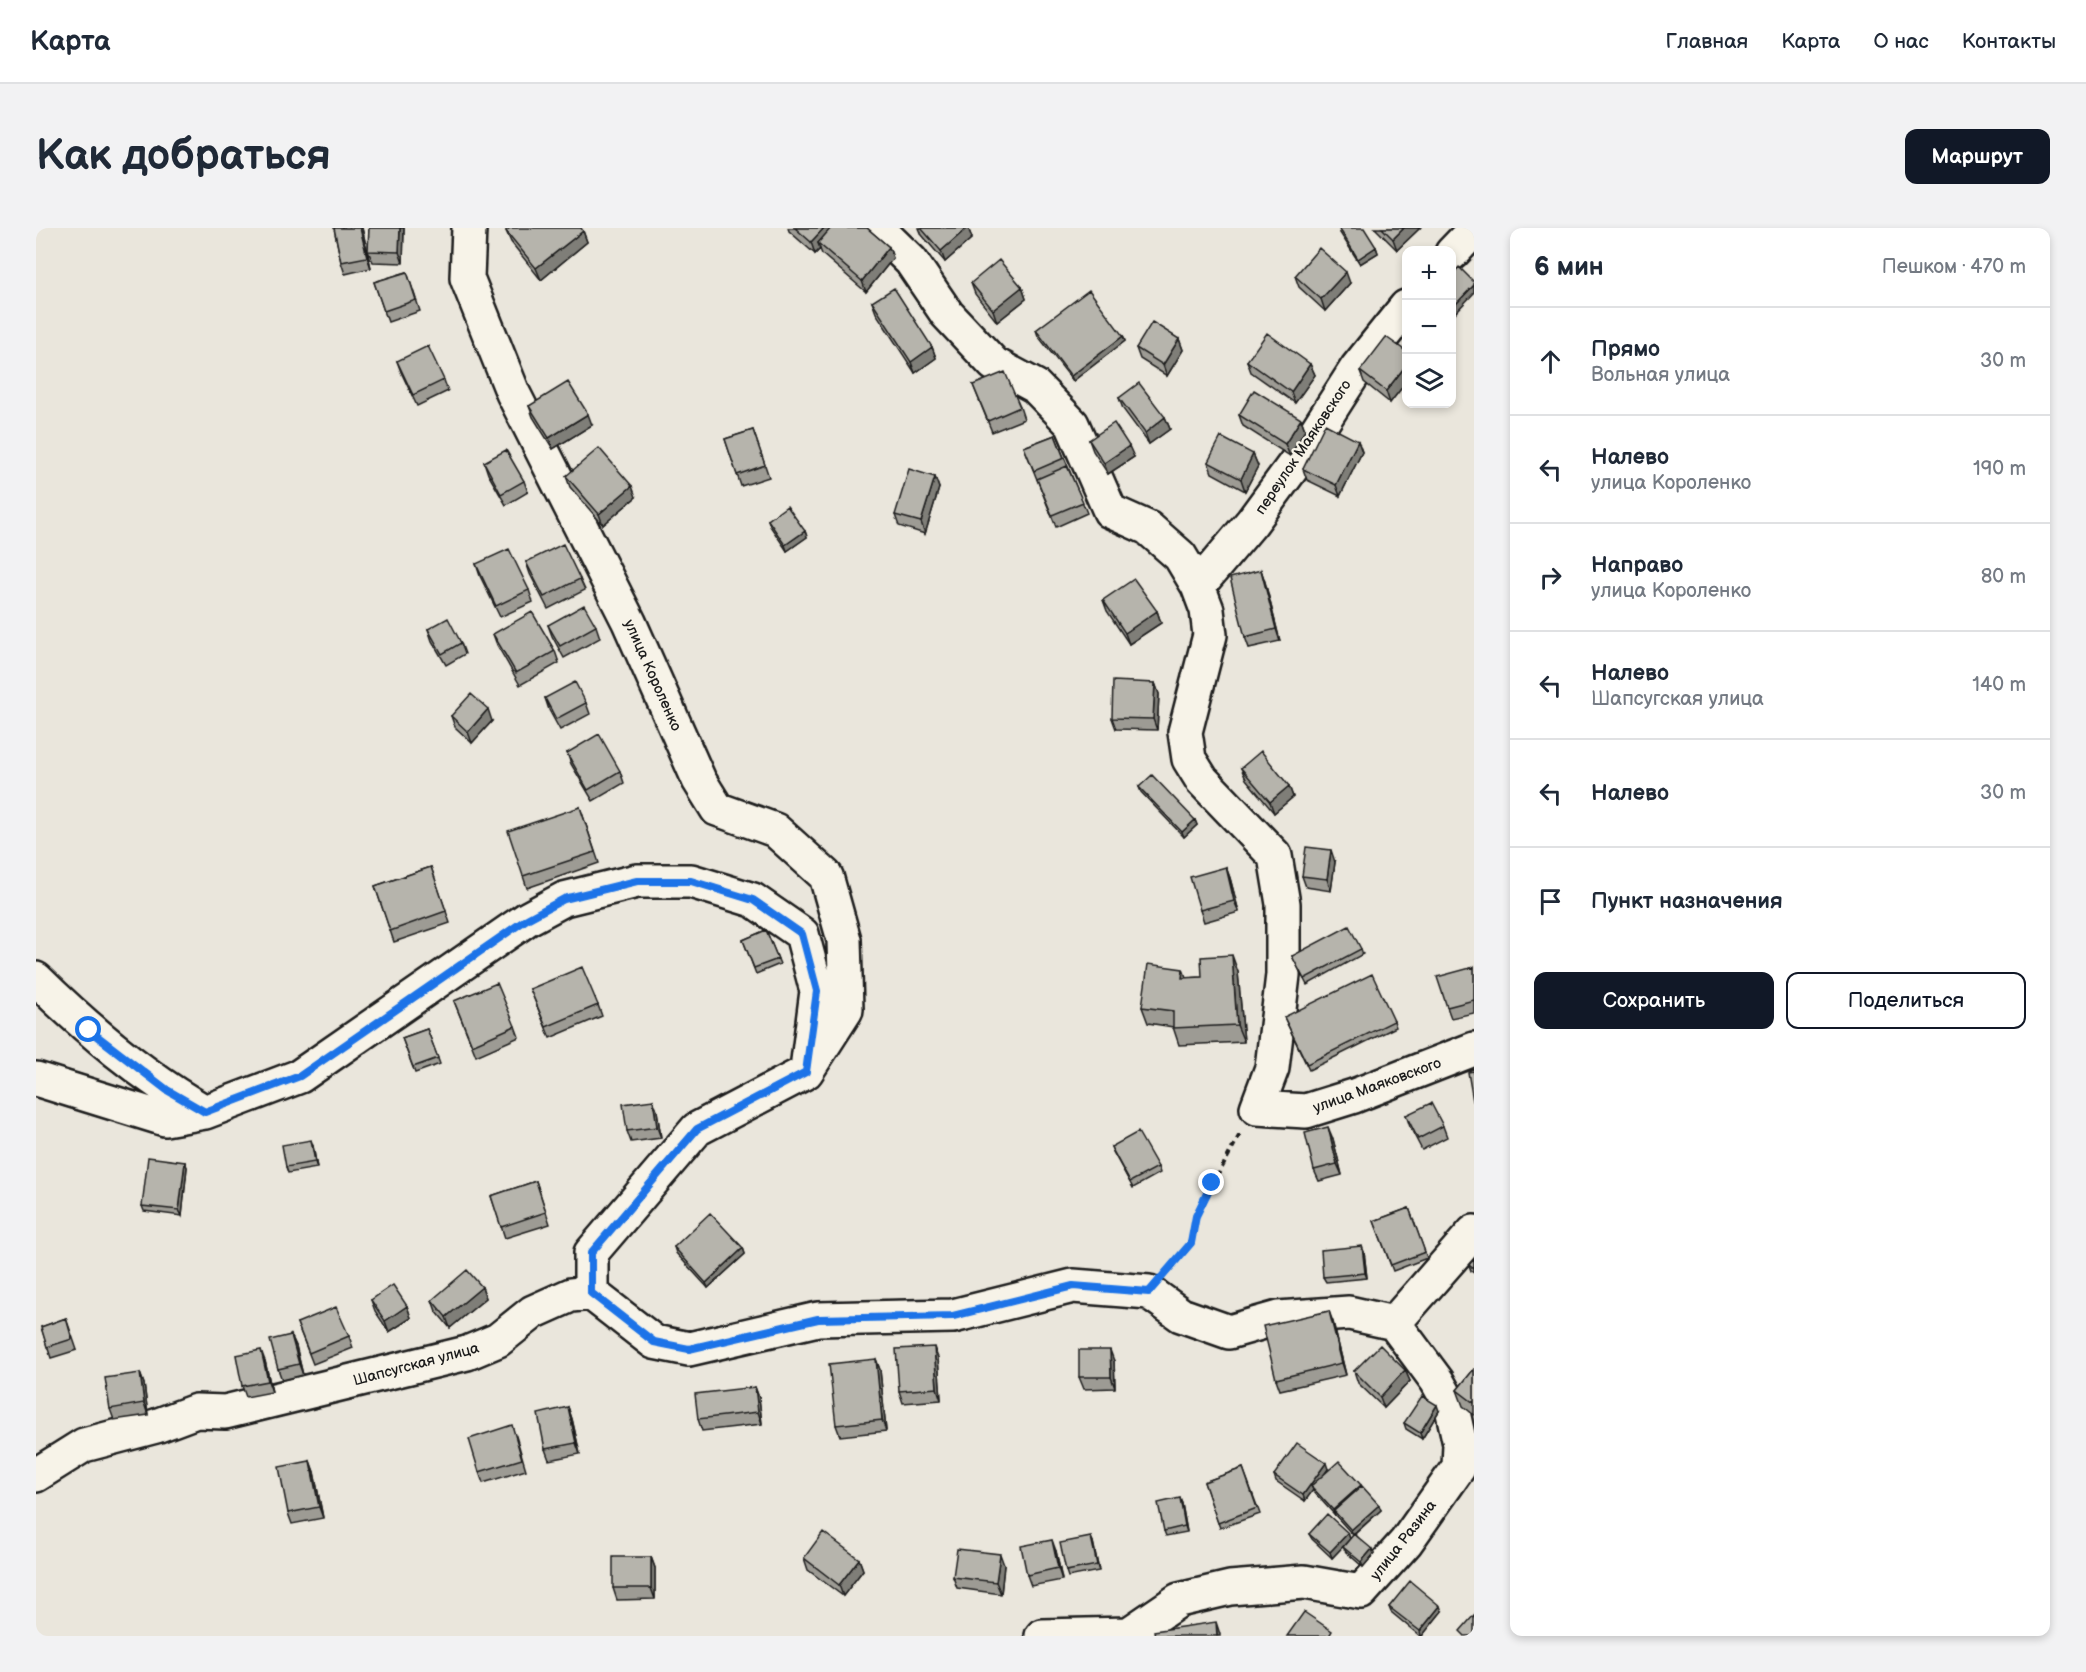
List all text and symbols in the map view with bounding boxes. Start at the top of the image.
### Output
text: Карта [30,25,110,58]
text: Главная [1665,29,1748,54]
text: Карта [1781,29,1840,54]
text: О нас [1873,29,1929,54]
text: Контакты [1962,29,2056,54]
button: Маршрут [1905,129,2050,184]
text: Как добраться [36,131,331,182]
map controls [1402,246,1456,408]
button: + [1402,246,1456,300]
text: 6 мин [1534,252,1604,283]
text: Пешком · 470 m [1882,255,2026,279]
button: − [1402,300,1456,354]
text: Прямо [1591,336,1660,363]
icon: ahead [1534,345,1567,378]
text: 30 m [1980,349,2026,373]
button: layers [1402,354,1456,408]
text: Вольная улица [1591,363,1730,387]
street label: переулок Маяковского [1251,376,1356,518]
text: Налево [1591,444,1669,471]
icon: left [1534,453,1567,486]
text: 190 m [1973,457,2026,481]
text: улица Короленко [1591,471,1751,495]
text: Направо [1591,552,1683,579]
icon: right [1534,561,1567,594]
text: 80 m [1981,565,2026,589]
text: улица Короленко [1591,579,1751,603]
street label: улица Короленко [619,616,686,734]
text: Налево [1591,660,1669,687]
icon: left [1534,669,1567,702]
text: 140 m [1972,673,2026,697]
text: Шапсугская улица [1591,687,1764,711]
icon: left [1534,777,1567,810]
text: Налево [1591,780,1669,807]
text: 30 m [1980,781,2026,805]
icon: arrive [1534,885,1567,918]
text: Пункт назначения [1591,888,1783,915]
button: Сохранить [1534,972,1774,1029]
button: Поделиться [1786,972,2026,1029]
route start [75,1016,101,1042]
street label: улица Маяковского [1311,1053,1444,1117]
route end [1198,1169,1224,1195]
street label: Шапсугская улица [351,1338,481,1390]
street label: улица Разина [1366,1496,1441,1584]

